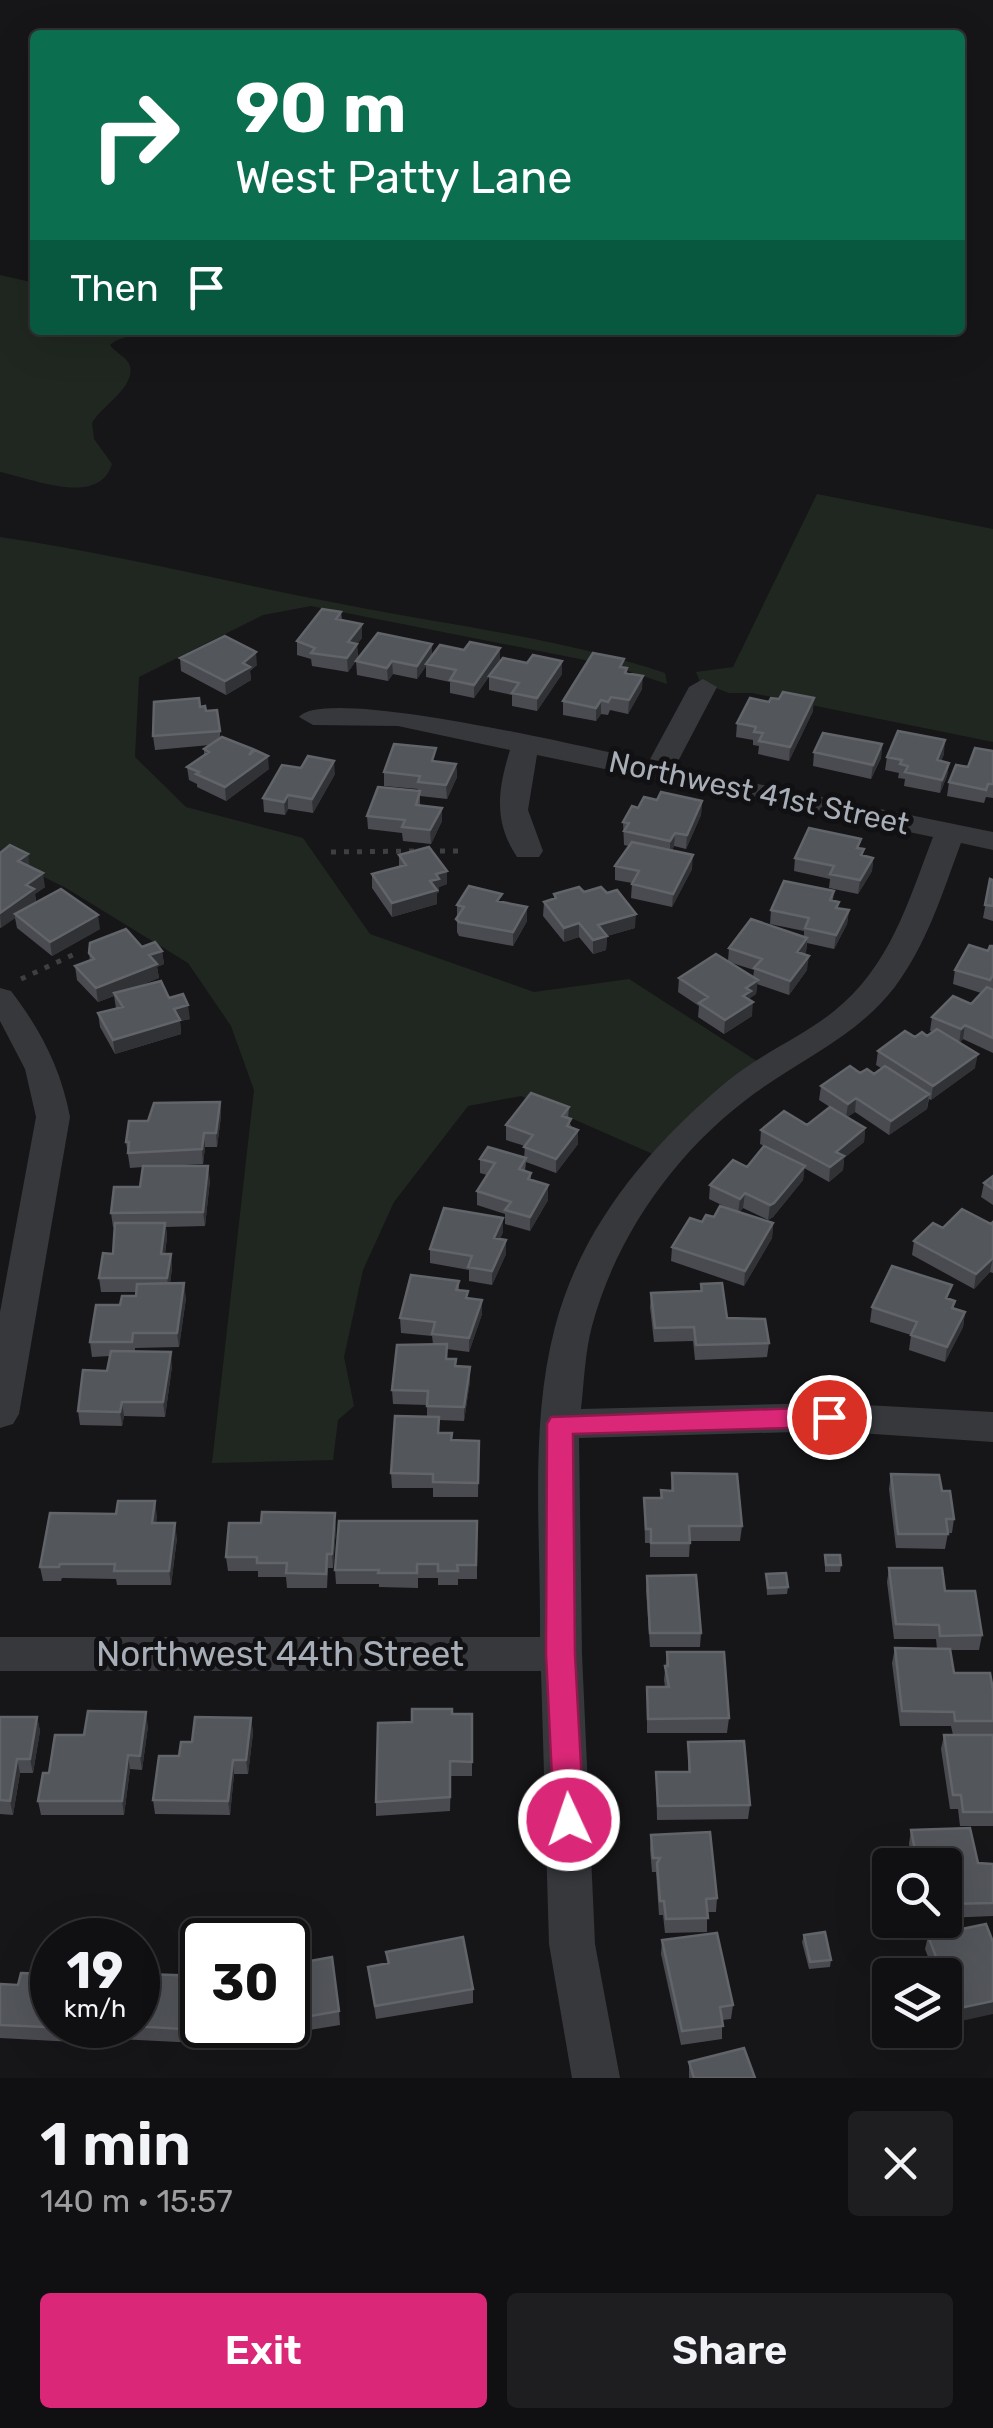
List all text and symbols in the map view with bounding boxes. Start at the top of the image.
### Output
text: 90 m [235,67,407,150]
icon: right [70,70,200,200]
text: West Patty Lane [235,151,572,204]
icon: arrive [179,260,234,315]
text: Then [70,265,159,311]
street label: Northwest 41st Street [606,744,913,842]
pin [787,1375,872,1460]
icon: arrive [802,1390,857,1445]
street label: Northwest 44th Street [96,1633,464,1675]
position arrow [517,1768,621,1872]
map controls [872,1848,962,2048]
button: search [872,1848,962,1938]
speed limit sign: 30 [180,1918,310,2048]
text: 19 [67,1941,123,2001]
button: layers [872,1958,962,2048]
text: km/h [64,1994,126,2023]
text: 1 min [40,2109,191,2180]
button: close [848,2111,953,2216]
text: 140 m · 15:57 [40,2182,233,2220]
button: Exit [40,2293,487,2408]
button: Share [507,2293,953,2408]

